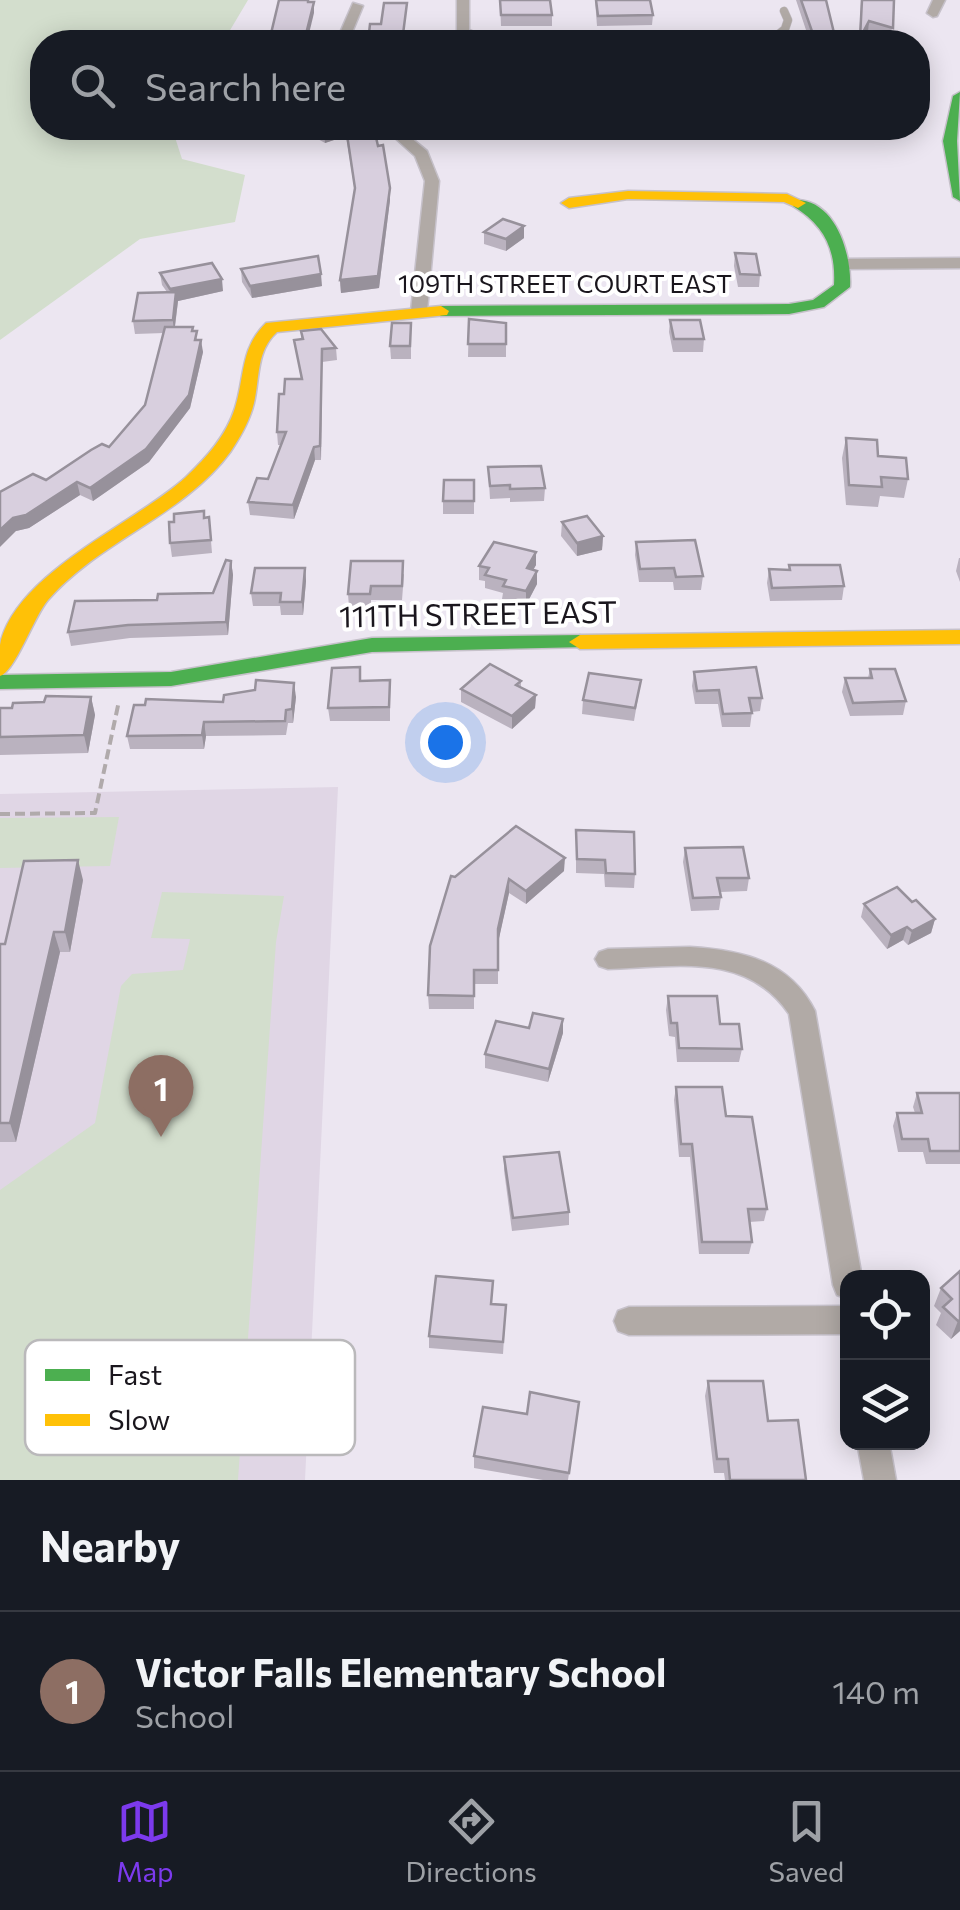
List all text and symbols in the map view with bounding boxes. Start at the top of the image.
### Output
search box [30,30,930,140]
icon: search [65,58,120,113]
text: Search here [145,62,346,109]
street label: 109TH STREET COURT EAST [398,268,732,298]
street label: 111TH STREET EAST [339,592,617,633]
your location [420,717,471,768]
pin: 1 [128,1054,194,1137]
map controls [840,1270,930,1450]
button: locate [840,1270,930,1360]
legend [25,1340,355,1455]
text: Fast [108,1357,162,1391]
button: layers [840,1360,930,1450]
text: Slow [108,1402,170,1436]
text: Nearby [40,1519,180,1571]
text: Victor Falls Elementary School [135,1648,666,1695]
text: 1 [65,1671,80,1711]
text: 140 m [832,1671,920,1711]
text: School [135,1695,234,1735]
tab: Map [116,1794,174,1888]
tab: Directions [405,1794,537,1888]
tab: Saved [769,1794,844,1888]

